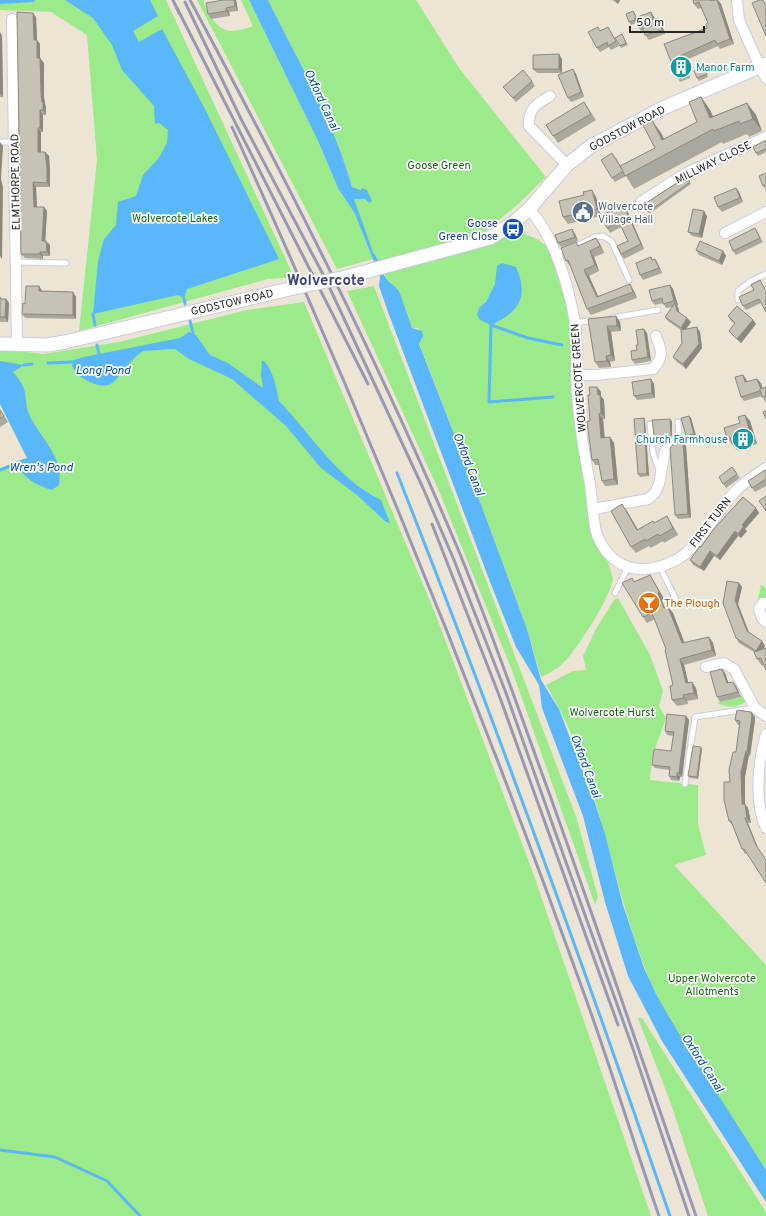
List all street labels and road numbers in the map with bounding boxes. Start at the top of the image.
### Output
street label: GODSTOW ROAD [587,103,668,155]
street label: ELMTHORPE ROAD [8,134,24,230]
street label: MILLWAY CLOSE [673,138,754,187]
street label: GODSTOW ROAD [190,287,275,319]
street label: WOLVERCOTE GREEN [568,323,590,433]
street label: FIRST TURN [687,495,735,551]

